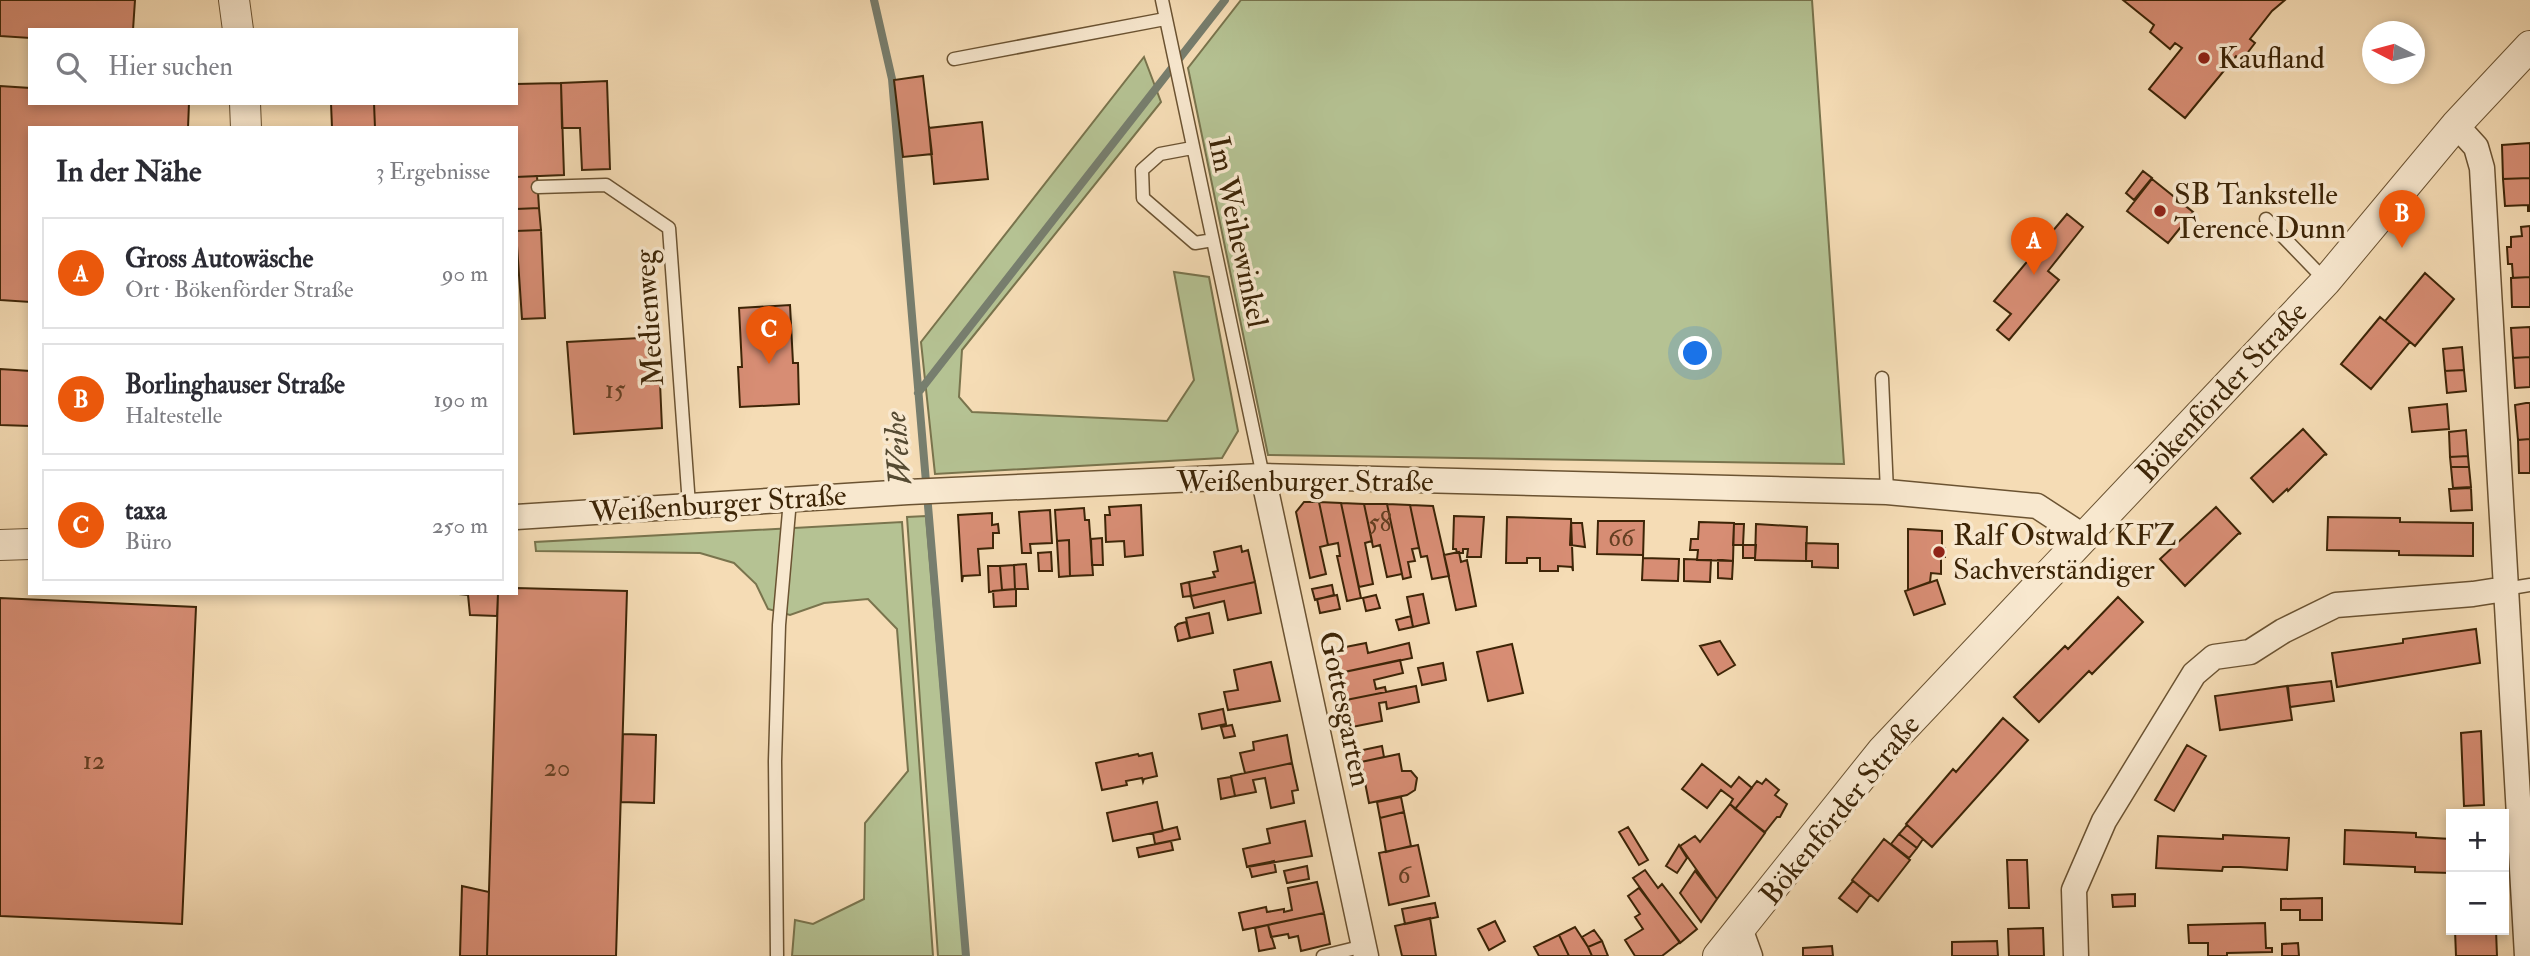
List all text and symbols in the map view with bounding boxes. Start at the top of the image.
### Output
north arrow [2362,21,2425,84]
search box [28,28,518,105]
place label: Kaufland [2218,40,2325,77]
icon: search [52,48,90,86]
marker: Kaufland [2196,50,2212,66]
text: Hier suchen [108,51,233,83]
street label: Im Weihewinkel [1200,133,1276,331]
text: In der Nähe [56,153,201,190]
text: 3 Ergebnisse [376,157,490,186]
place label: SB Tankstelle Terence Dunn [2174,176,2346,247]
pin: B [2379,190,2425,248]
marker: SB Tankstelle Terence Dunn [2152,203,2168,219]
pin: A [2011,217,2057,275]
text: Gross Autowäsche [125,243,313,275]
street label: Medienweg [626,247,672,388]
text: A [74,259,88,288]
text: 90 m [442,259,488,288]
text: Ort · Bökenförder Straße [125,275,354,304]
street label: Bökenförder Straße [2129,294,2315,490]
pin: C [746,306,792,364]
your location [1678,336,1712,370]
text: Borlinghauser Straße [125,369,345,401]
house number: 15 [605,374,626,406]
text: B [73,385,89,414]
text: 190 m [434,385,488,414]
text: Haltestelle [125,401,222,430]
water label: Weihe [875,410,921,488]
street label: Weißenburger Straße [1175,463,1434,500]
street label: Weißenburger Straße [587,477,848,531]
text: taxa [125,495,166,527]
house number: 58 [1368,507,1392,539]
text: C [73,511,89,540]
text: 250 m [432,511,488,540]
place label: Ralf Ostwald KFZ Sachverständiger [1953,517,2177,588]
house number: 66 [1608,522,1636,554]
text: Büro [125,527,172,556]
marker: Ralf Ostwald KFZ Sachverständiger [1931,544,1947,560]
street label: Gottesgarten [1310,628,1380,790]
street label: Bökenförder Straße [1752,707,1928,913]
house number: 12 [83,745,105,777]
house number: 20 [544,752,570,784]
map controls [2446,809,2509,935]
button: + [2446,809,2509,872]
house number: 6 [1397,859,1412,891]
button: − [2446,872,2509,935]

